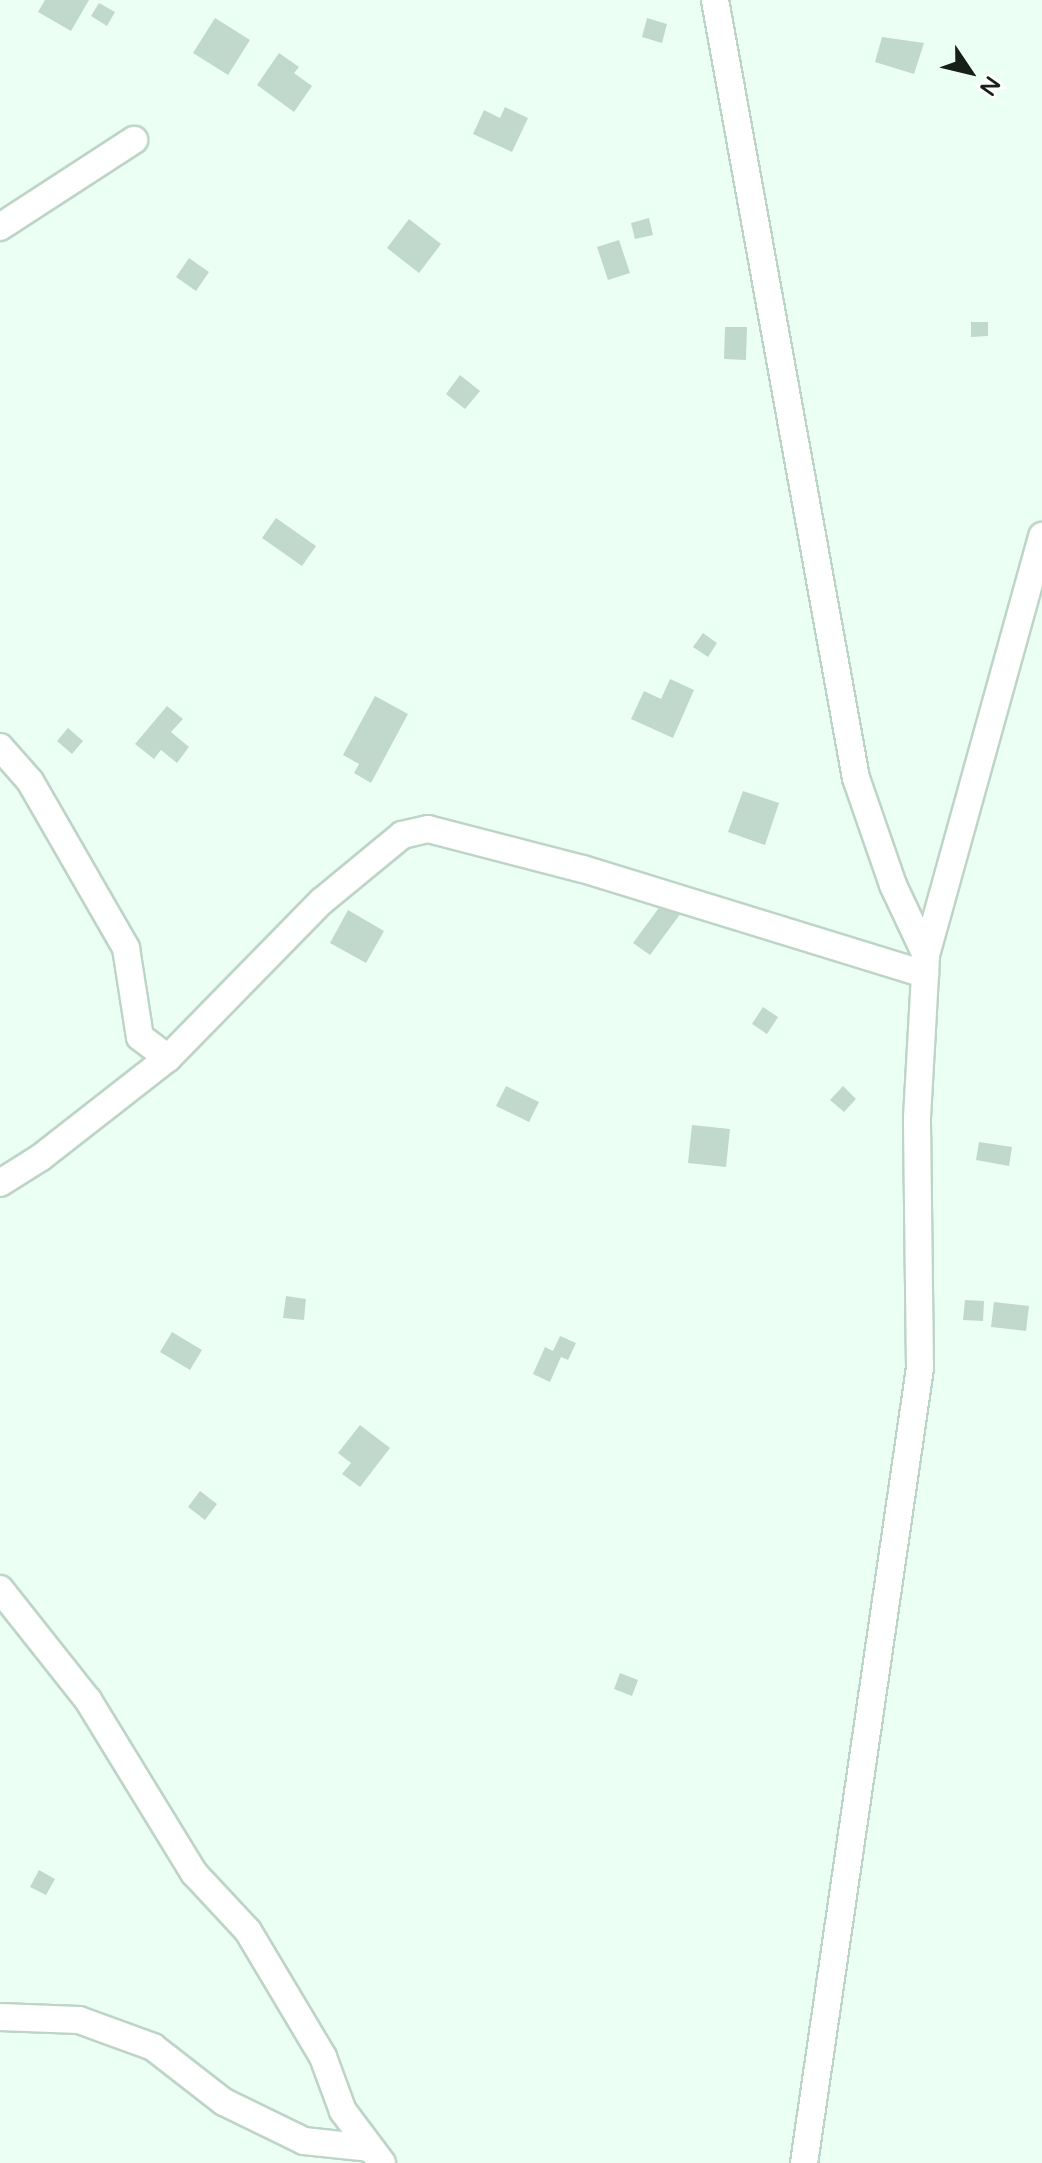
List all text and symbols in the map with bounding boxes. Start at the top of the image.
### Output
north arrow [930,32,1010,112]
text: N [974,71,1005,100]

